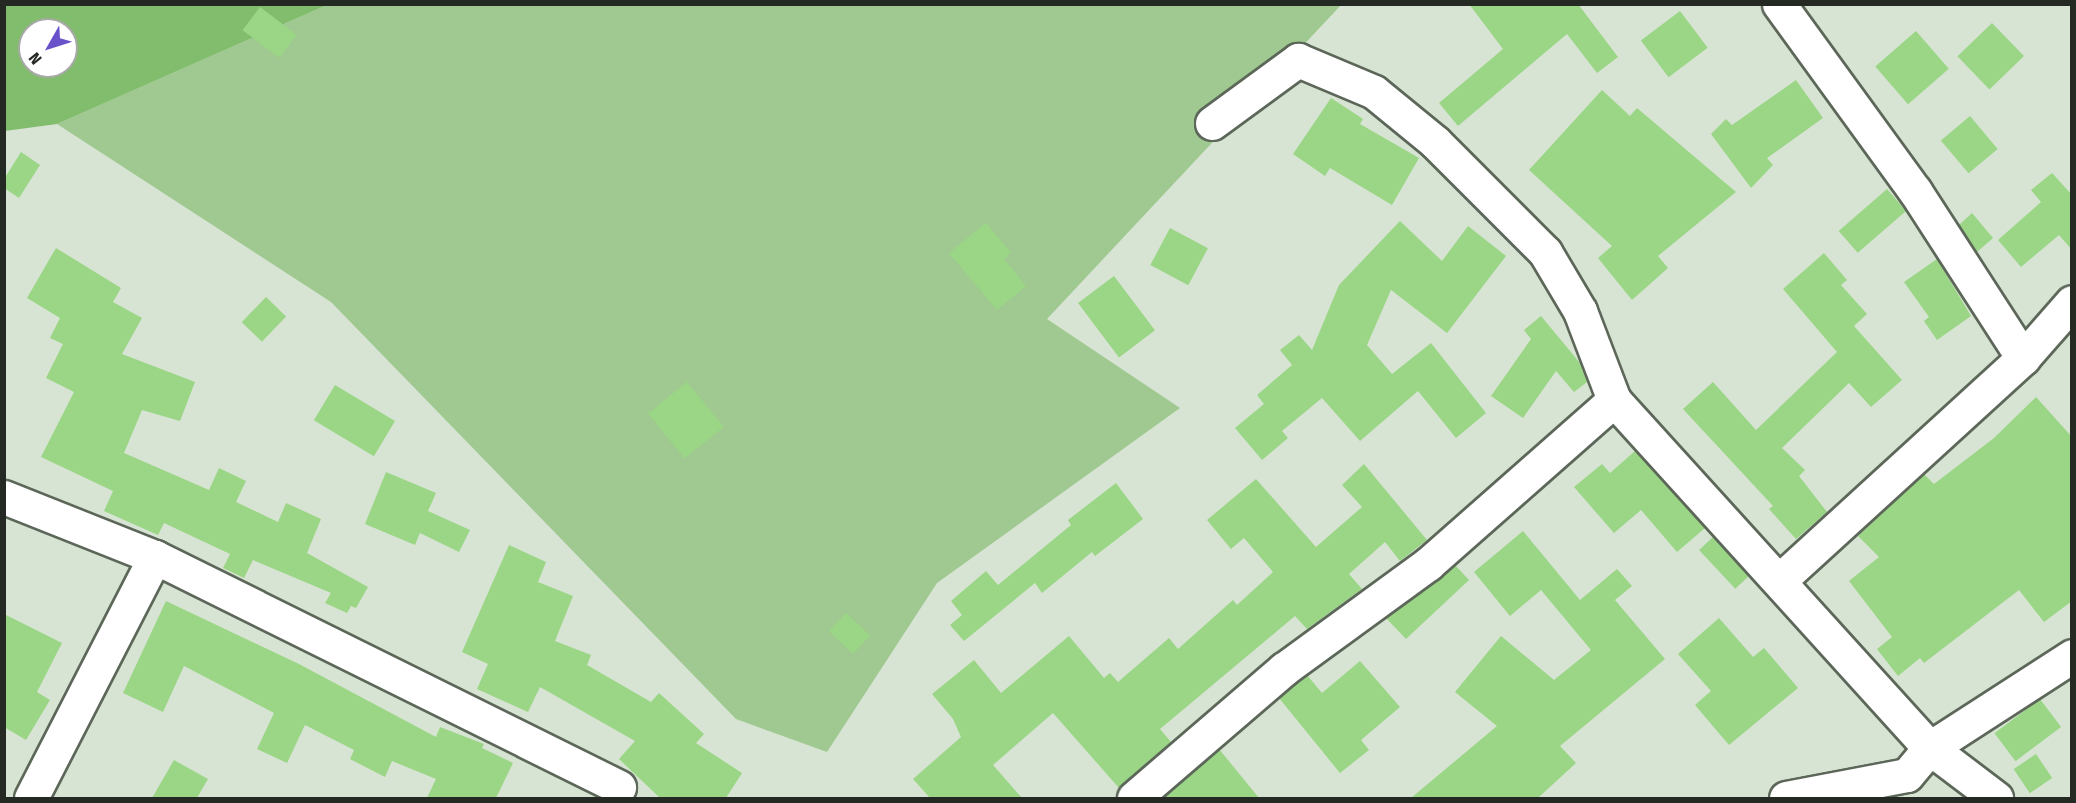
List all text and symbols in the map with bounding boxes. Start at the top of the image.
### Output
north arrow [18,18,78,78]
text: N [25,49,46,68]

